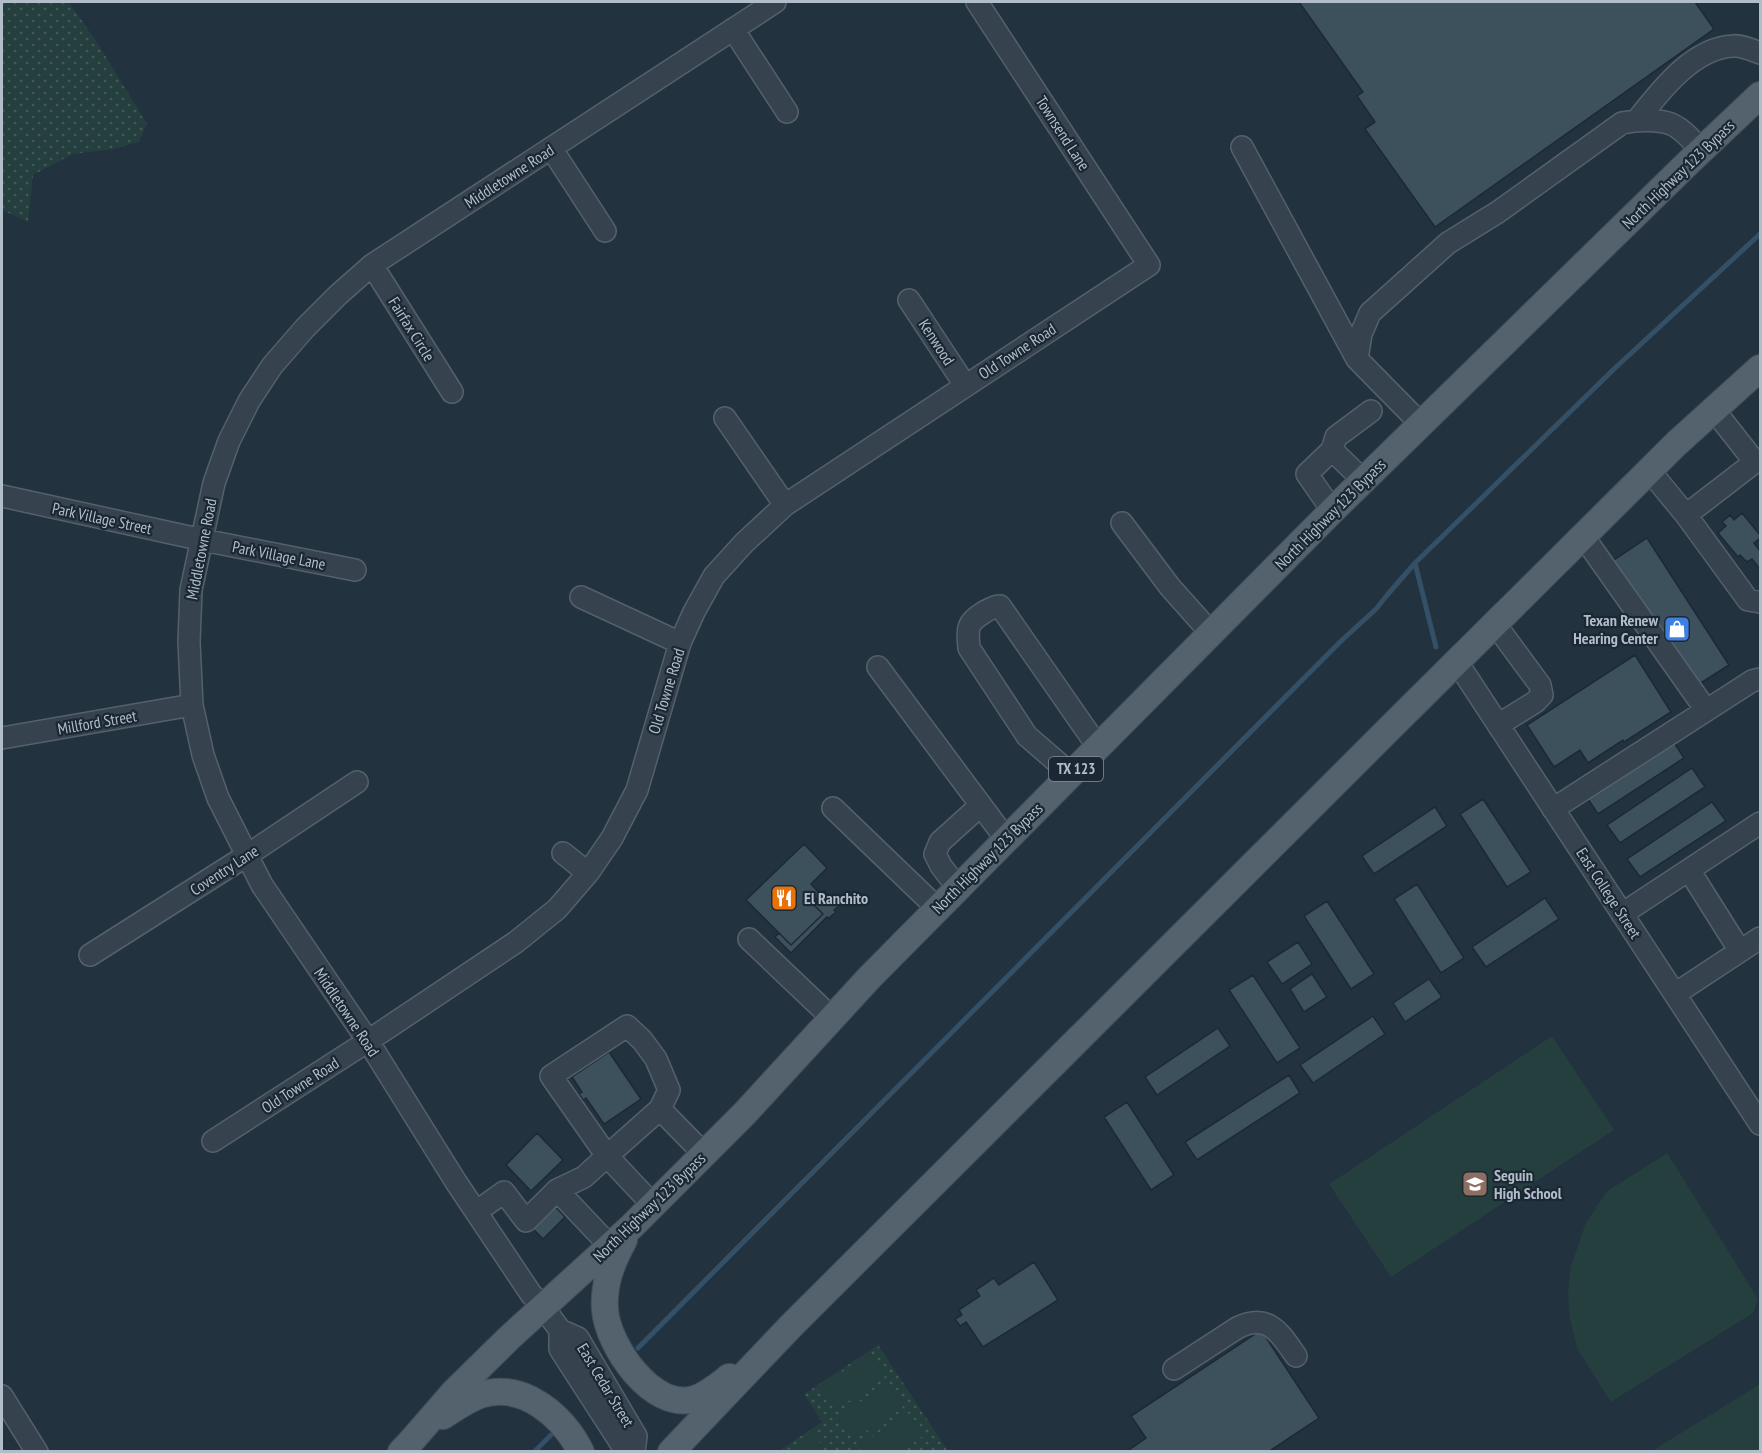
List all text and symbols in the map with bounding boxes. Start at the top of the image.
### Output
street label: Townsend Lane [1032,92,1094,174]
street label: North Highway 123 Bypass [1618,115,1738,233]
street label: Middletowne Road [461,140,558,212]
street label: Fairfax Circle [384,293,440,365]
street label: Kenwood [915,315,959,369]
street label: Old Towne Road [974,318,1060,383]
street label: North Highway 123 Bypass [1270,454,1390,574]
street label: Middletowne Road [181,497,221,601]
street label: Park Village Street [50,498,154,538]
street label: Park Village Lane [231,536,327,574]
place label: Texan Renew Hearing Center [1573,610,1658,648]
shop icon: Texan Renew Hearing Center [1662,614,1692,644]
street label: Old Towne Road [644,646,689,736]
street label: Millford Street [56,705,139,739]
road number: TX 123 [1049,757,1103,781]
street label: North Highway 123 Bypass [927,798,1047,918]
street label: Coventry Lane [186,840,262,900]
street label: East College Street [1572,844,1646,943]
restaurant icon: El Ranchito [769,883,799,913]
place label: El Ranchito [804,888,868,908]
street label: Middletowne Road [310,964,384,1060]
street label: Old Towne Road [257,1052,343,1117]
street label: North Highway 123 Bypass [589,1148,709,1266]
place label: Seguin High School [1494,1165,1562,1203]
school or university icon: Seguin High School [1460,1169,1490,1199]
street label: East Cedar Street [573,1339,639,1431]

